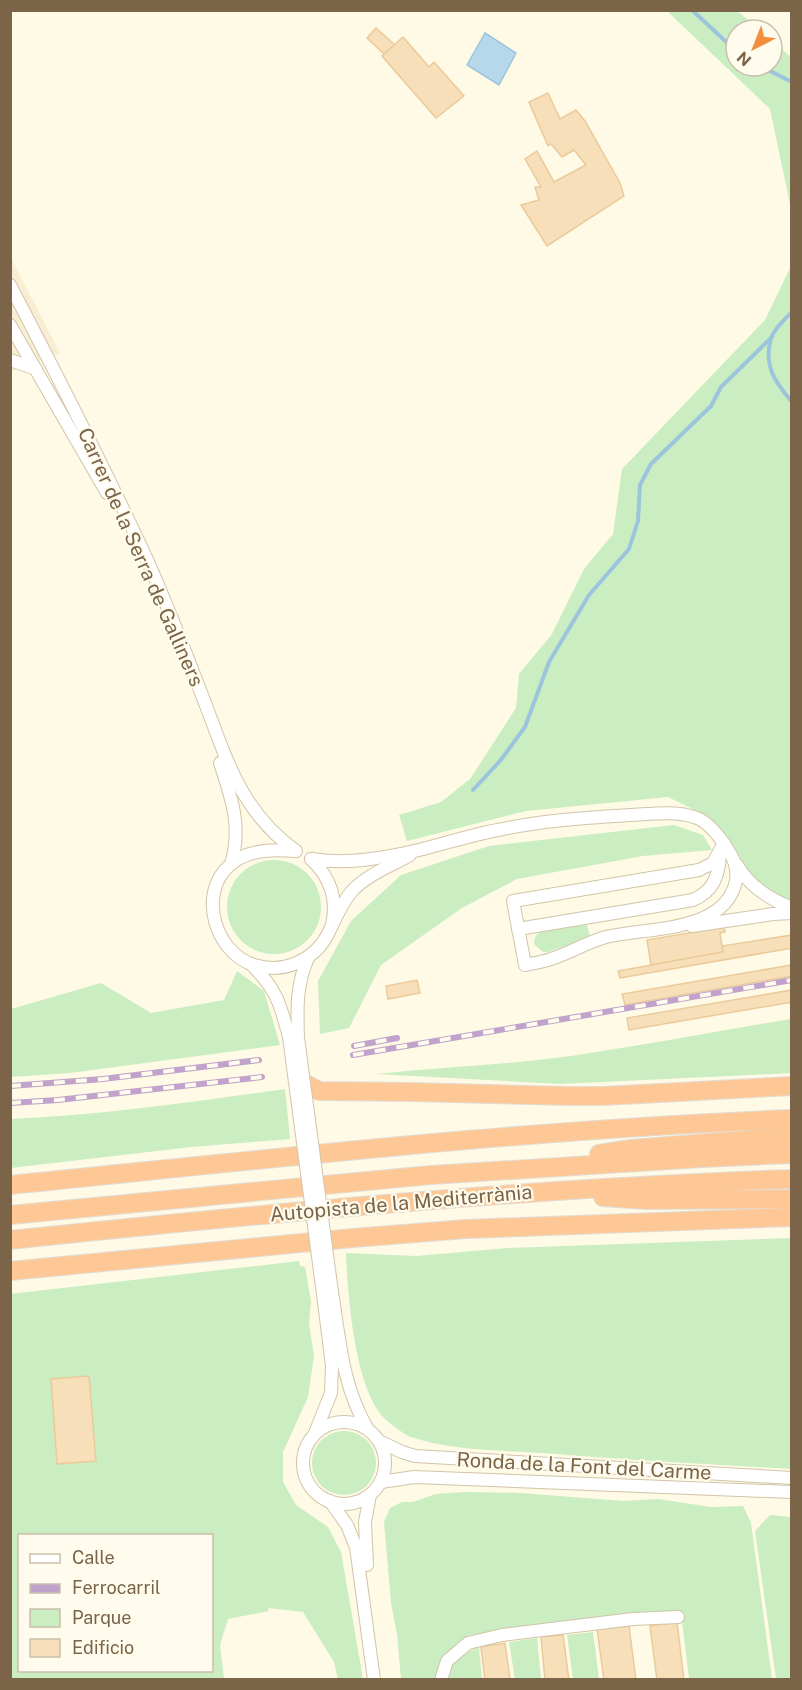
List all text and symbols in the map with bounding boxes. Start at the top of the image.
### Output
north arrow [724,18,784,78]
text: N [733,48,755,70]
street label: Carrer de la Serra de Galliners [73,424,209,690]
street label: Autopista de la Mediterrània [269,1180,533,1226]
street label: Ronda de la Font del Carme [456,1447,712,1485]
legend [18,1534,213,1672]
text: Calle [72,1547,115,1568]
text: Ferrocarril [72,1577,160,1598]
text: Parque [72,1607,132,1628]
text: Edificio [72,1637,134,1658]

